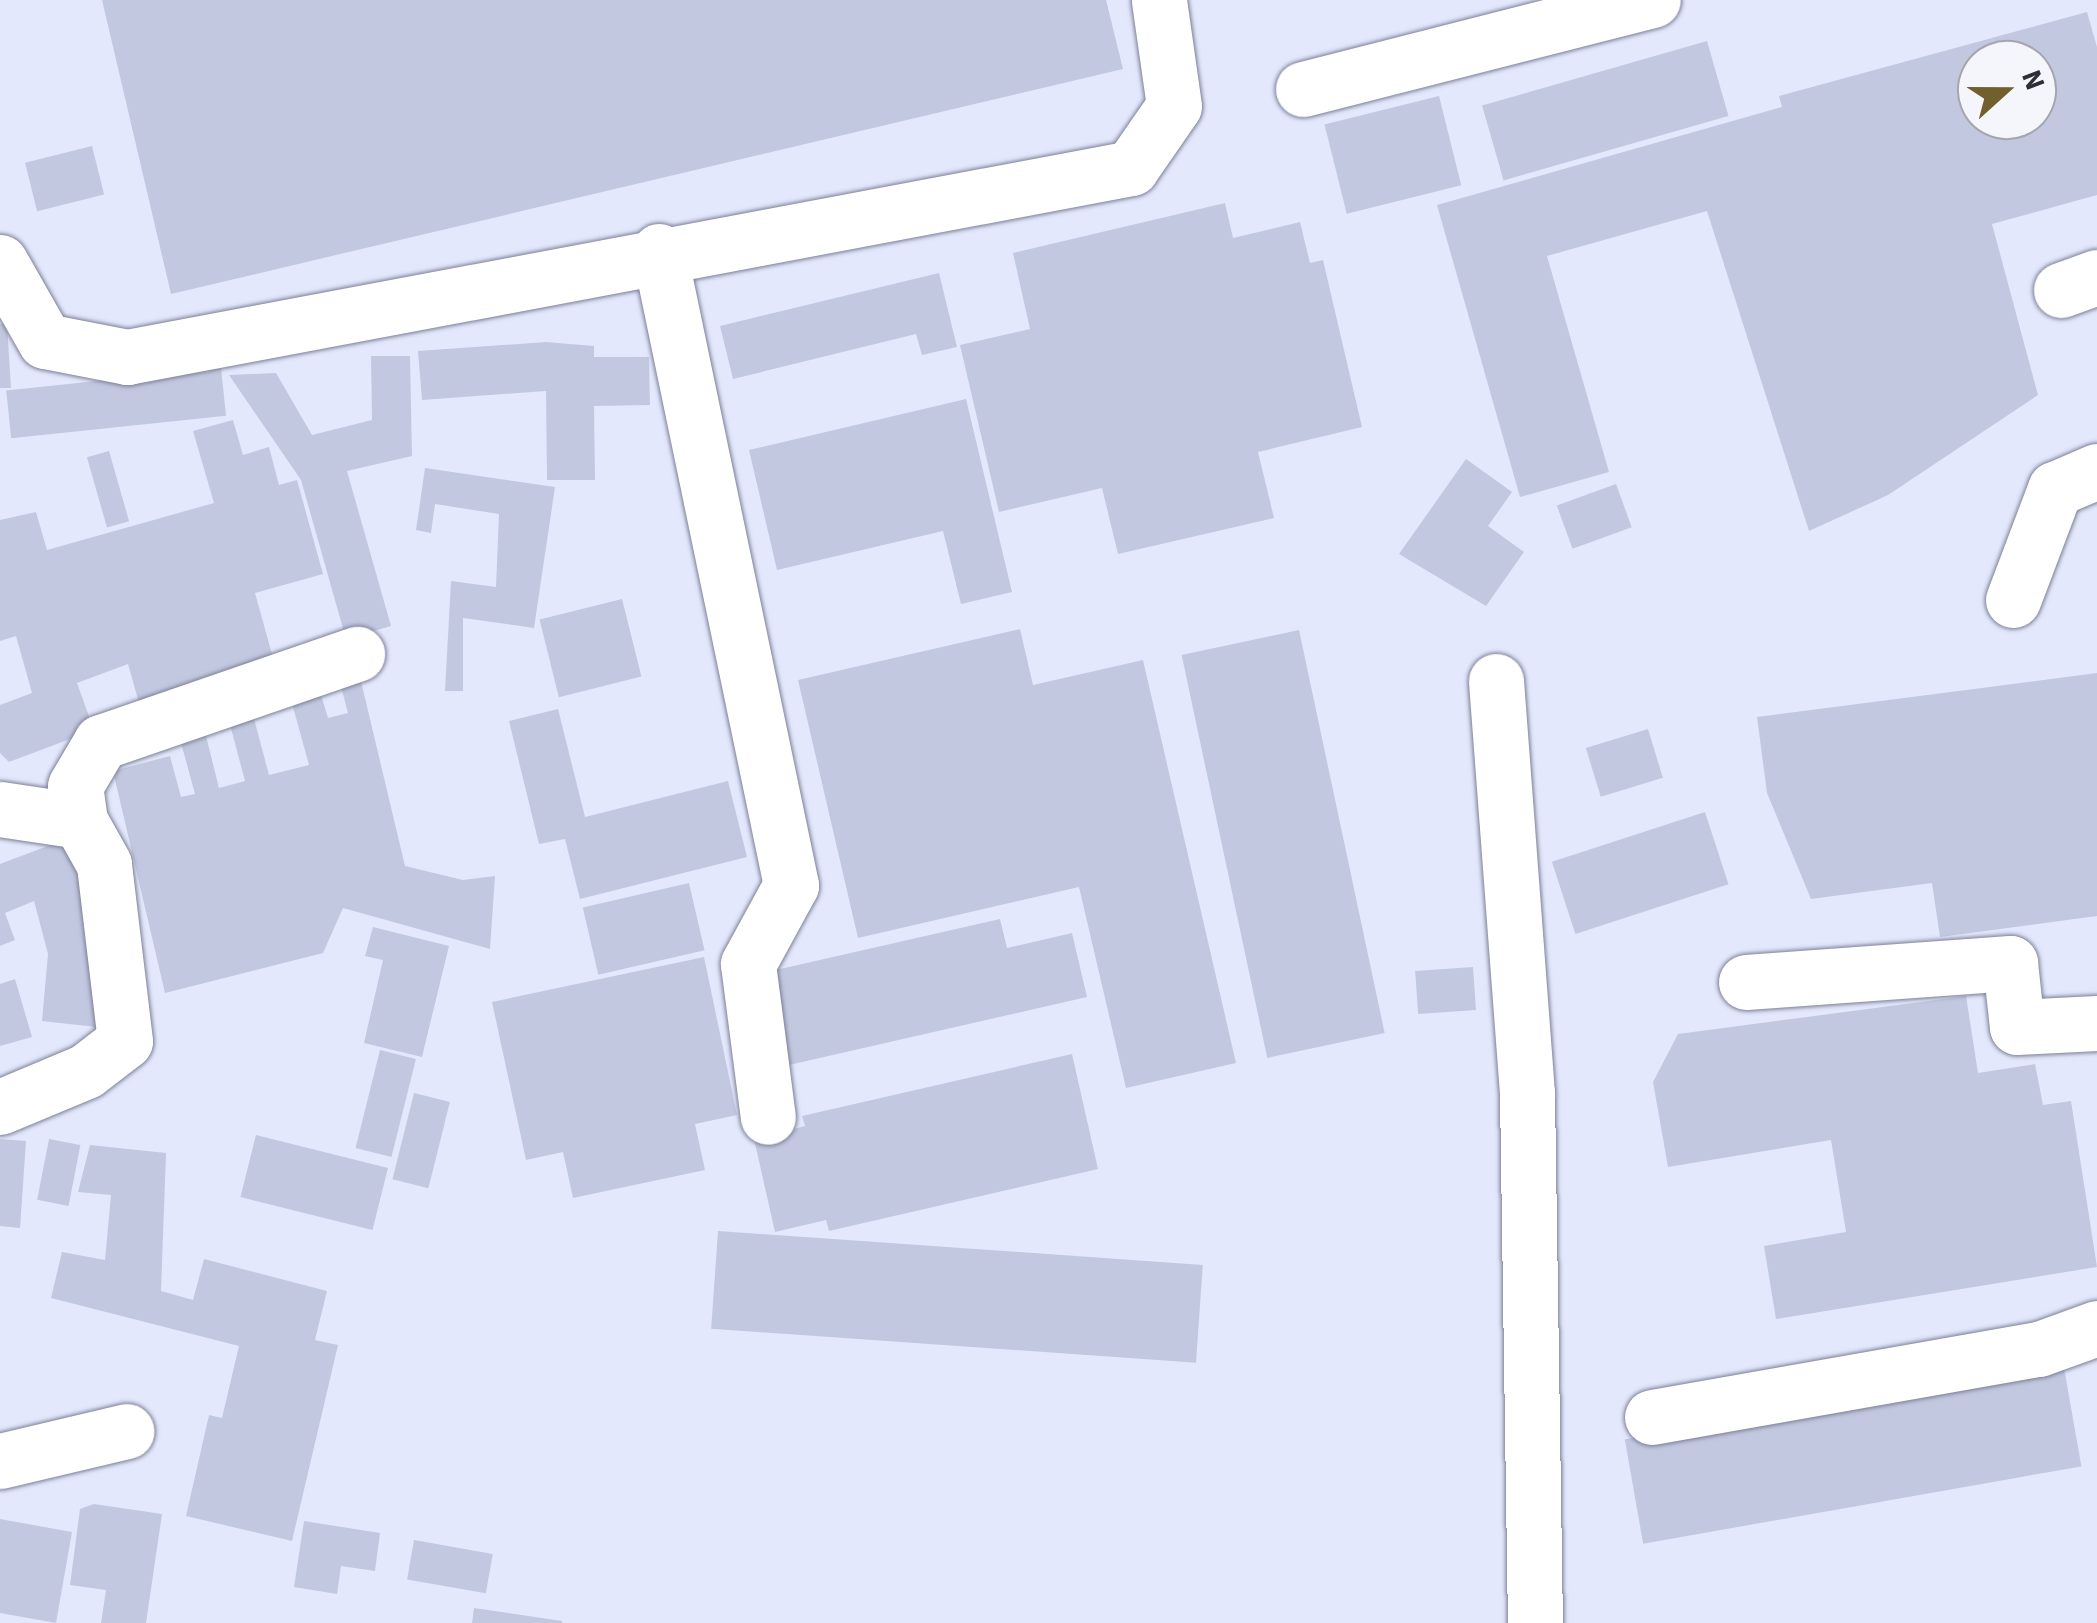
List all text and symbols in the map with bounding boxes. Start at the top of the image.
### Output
north arrow [1957,40,2057,140]
text: N [2011,64,2055,96]

